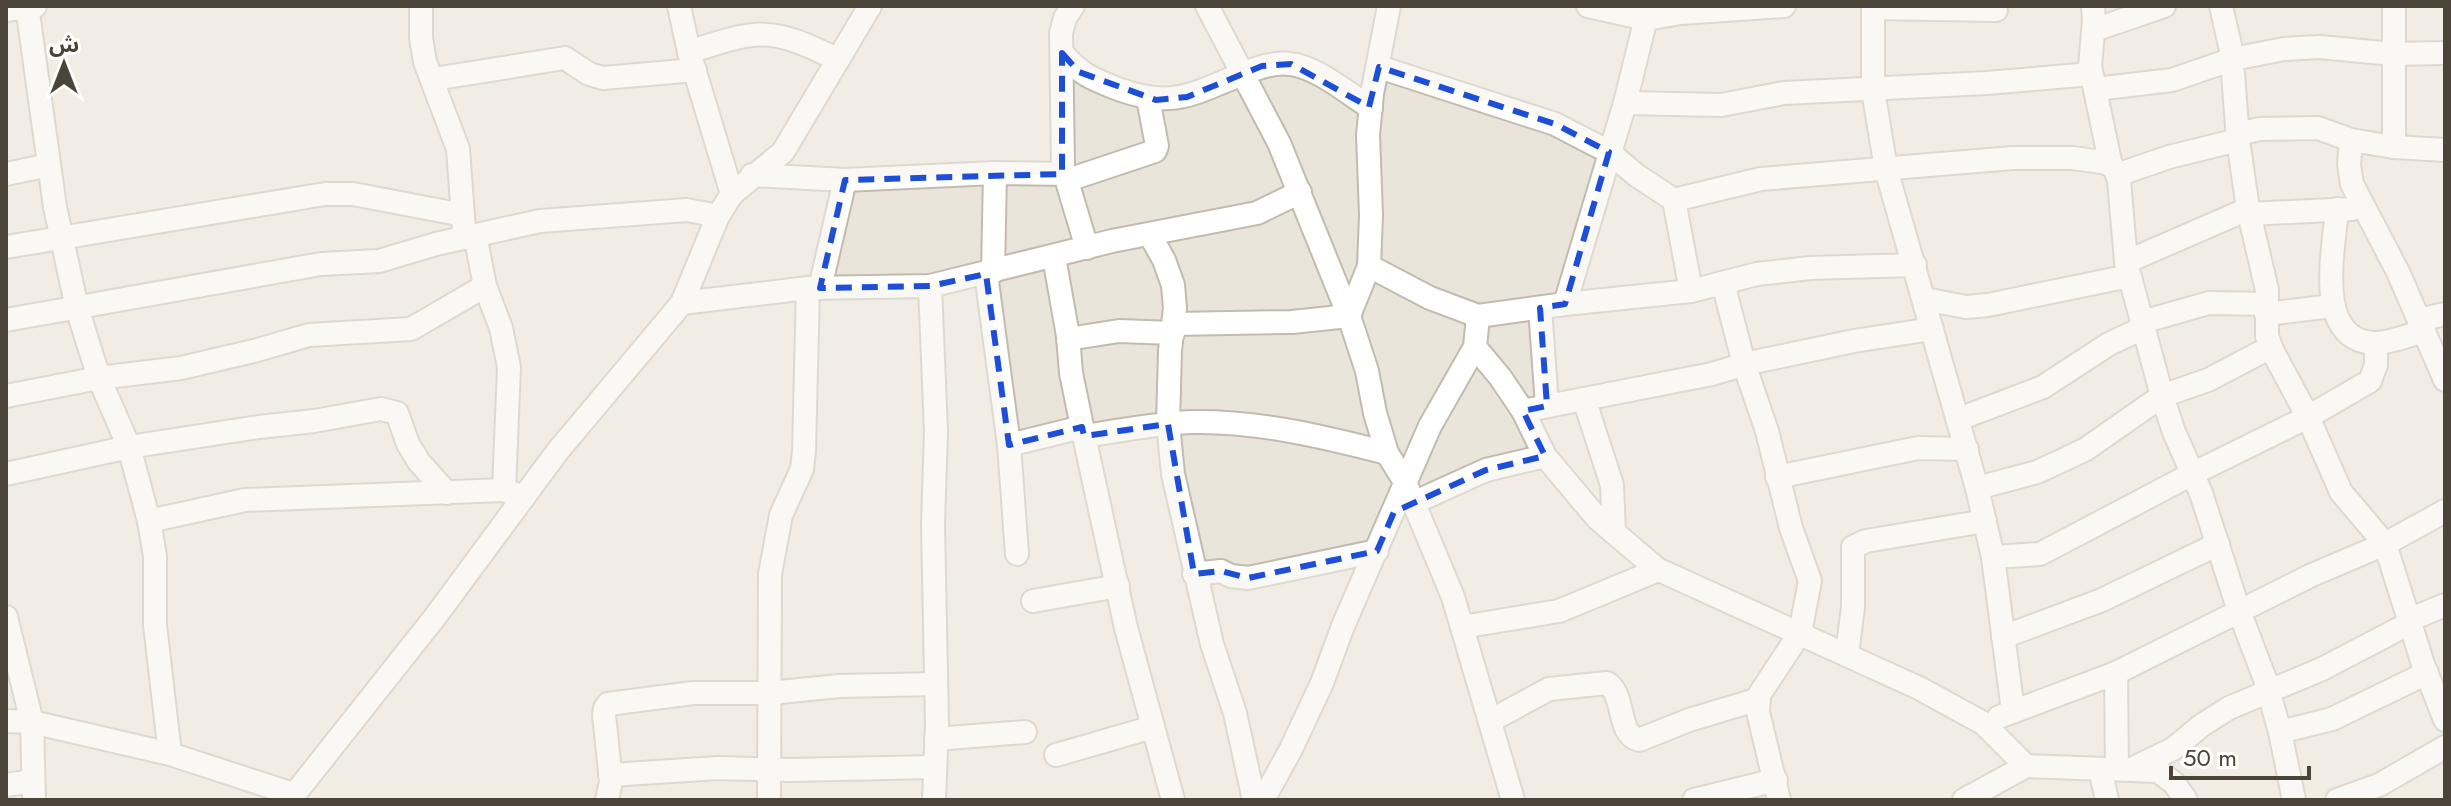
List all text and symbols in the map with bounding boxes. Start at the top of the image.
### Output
north arrow [24,24,104,104]
text: ش [49,28,79,60]
scale bar [2171,730,2309,780]
text: 50 m [2183,740,2237,775]

